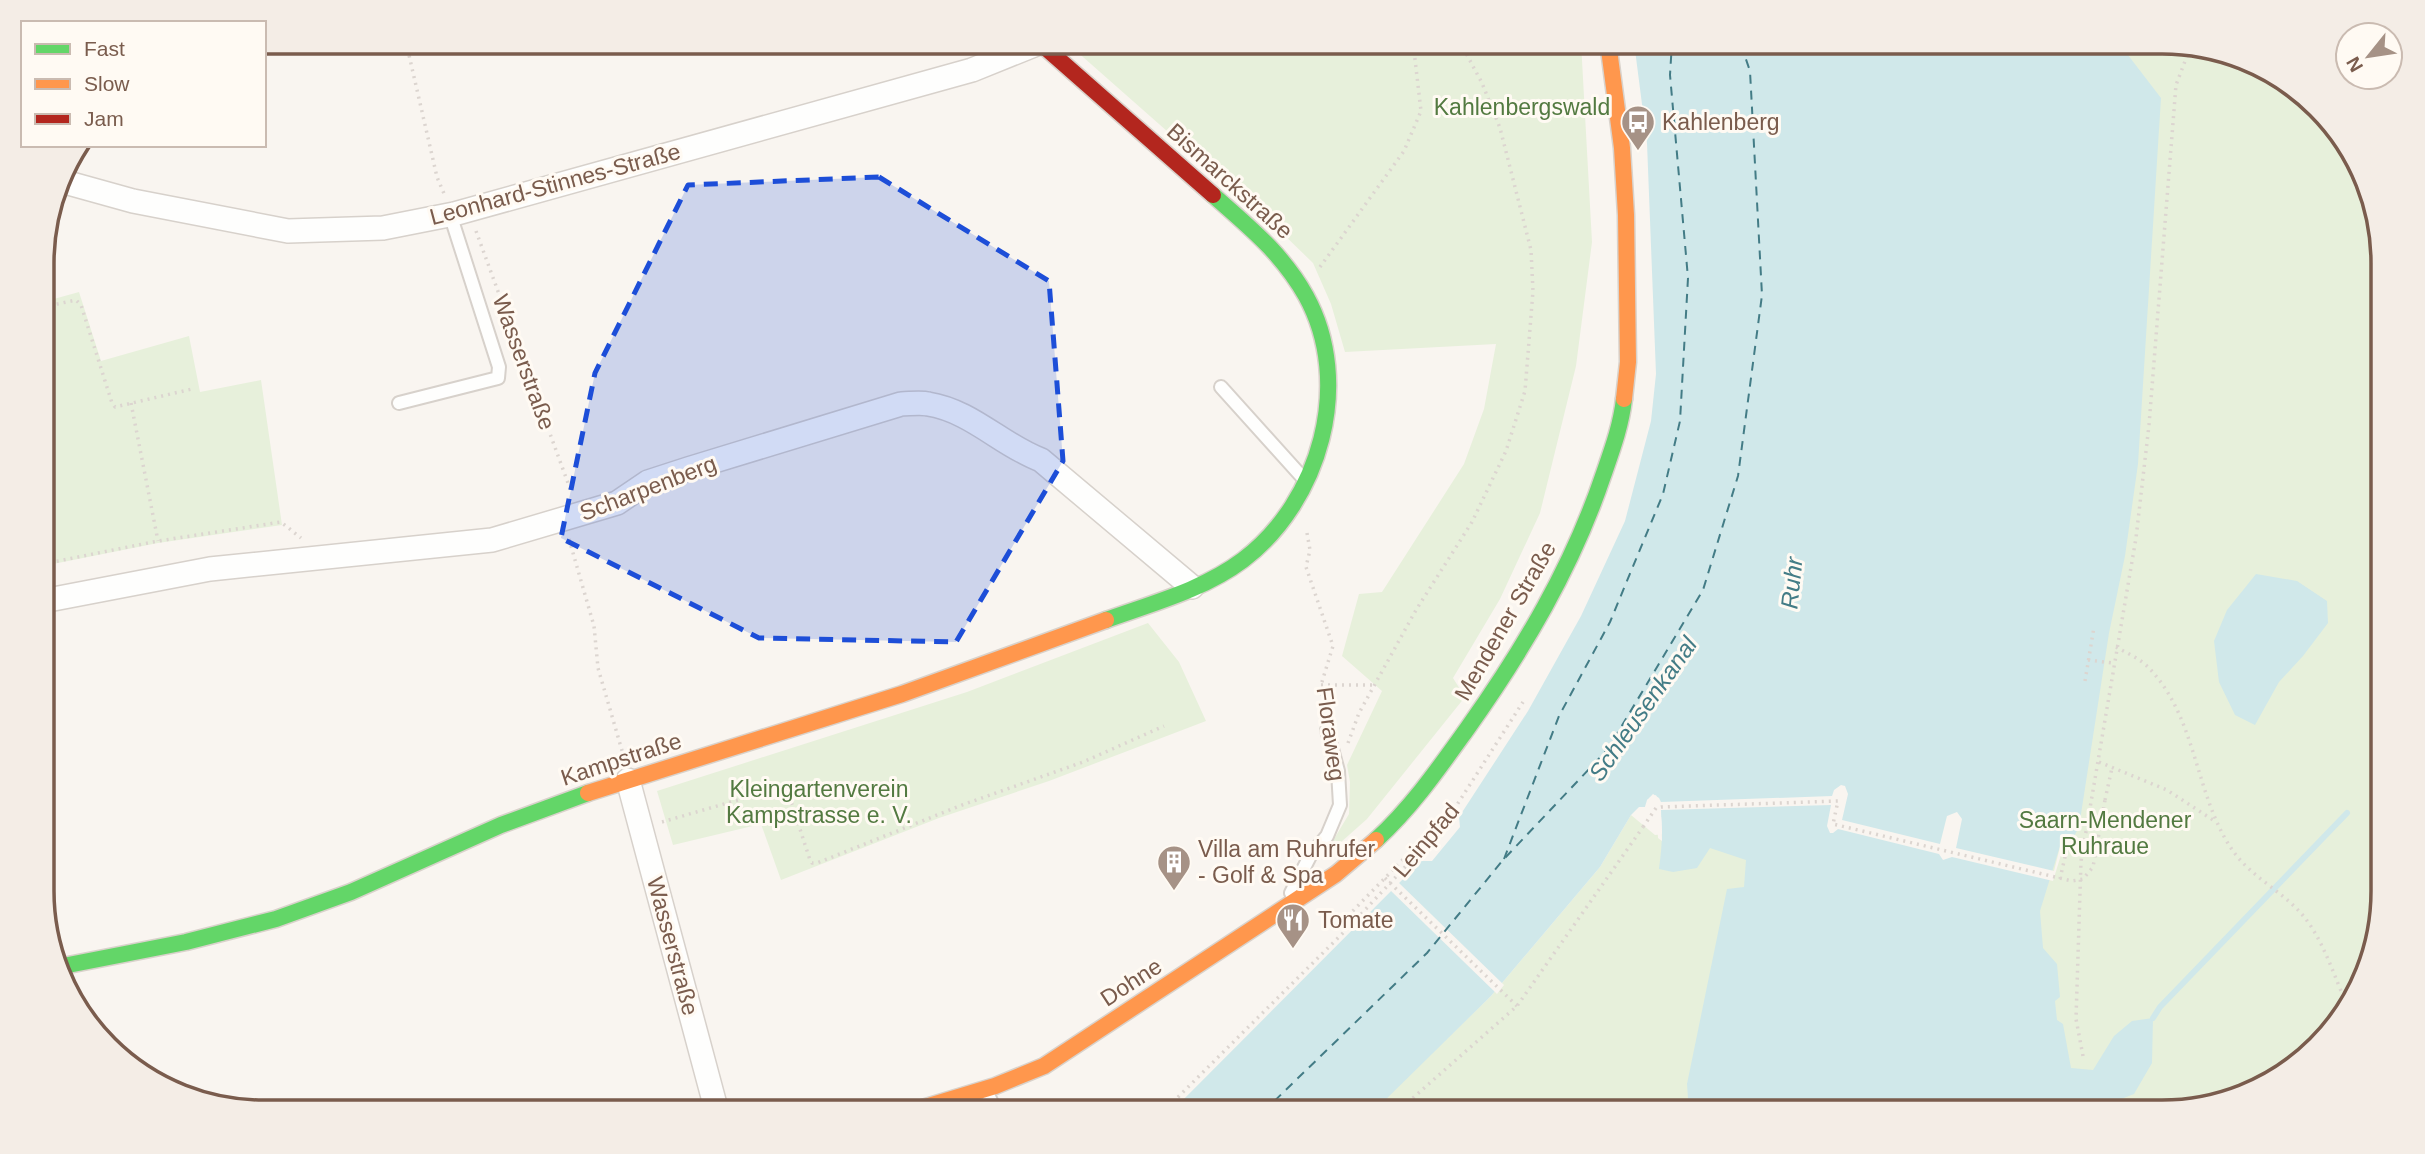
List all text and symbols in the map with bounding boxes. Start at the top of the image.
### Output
legend [21,21,266,147]
north arrow [2334,21,2404,91]
text: Fast [84,37,125,60]
text: N [2342,53,2367,75]
text: Slow [84,72,130,95]
park label: Kahlenbergswald [1434,94,1610,120]
bus stop icon: Kahlenberg [1619,103,1657,152]
text: Jam [84,107,124,130]
place label: Kahlenberg [1662,109,1780,135]
street label: Bismarckstraße [1162,118,1298,244]
street label: Leonhard-Stinnes-Straße [427,138,683,230]
street label: Wasserstraße [487,291,561,433]
street label: Scharpenberg [576,450,720,526]
street label: Mendener Straße [1449,537,1561,705]
water label: Ruhr [1775,555,1808,610]
water label: Schleusenkanal [1583,631,1703,786]
street label: Floraweg [1312,685,1350,783]
street label: Kampstraße [557,727,685,791]
park label: Kleingartenverein Kampstrasse e. V. [726,776,912,828]
street label: Leinpfad [1388,798,1464,882]
park label: Saarn-Mendener Ruhraue [2019,807,2192,859]
place label: Villa am Ruhrufer - Golf & Spa [1198,836,1376,888]
building icon: Villa am Ruhrufer - Golf & Spa [1155,843,1193,892]
street label: Wasserstraße [642,874,704,1018]
restaurant icon: Tomate [1274,901,1312,950]
place label: Tomate [1318,907,1393,933]
street label: Dohne [1095,953,1167,1011]

